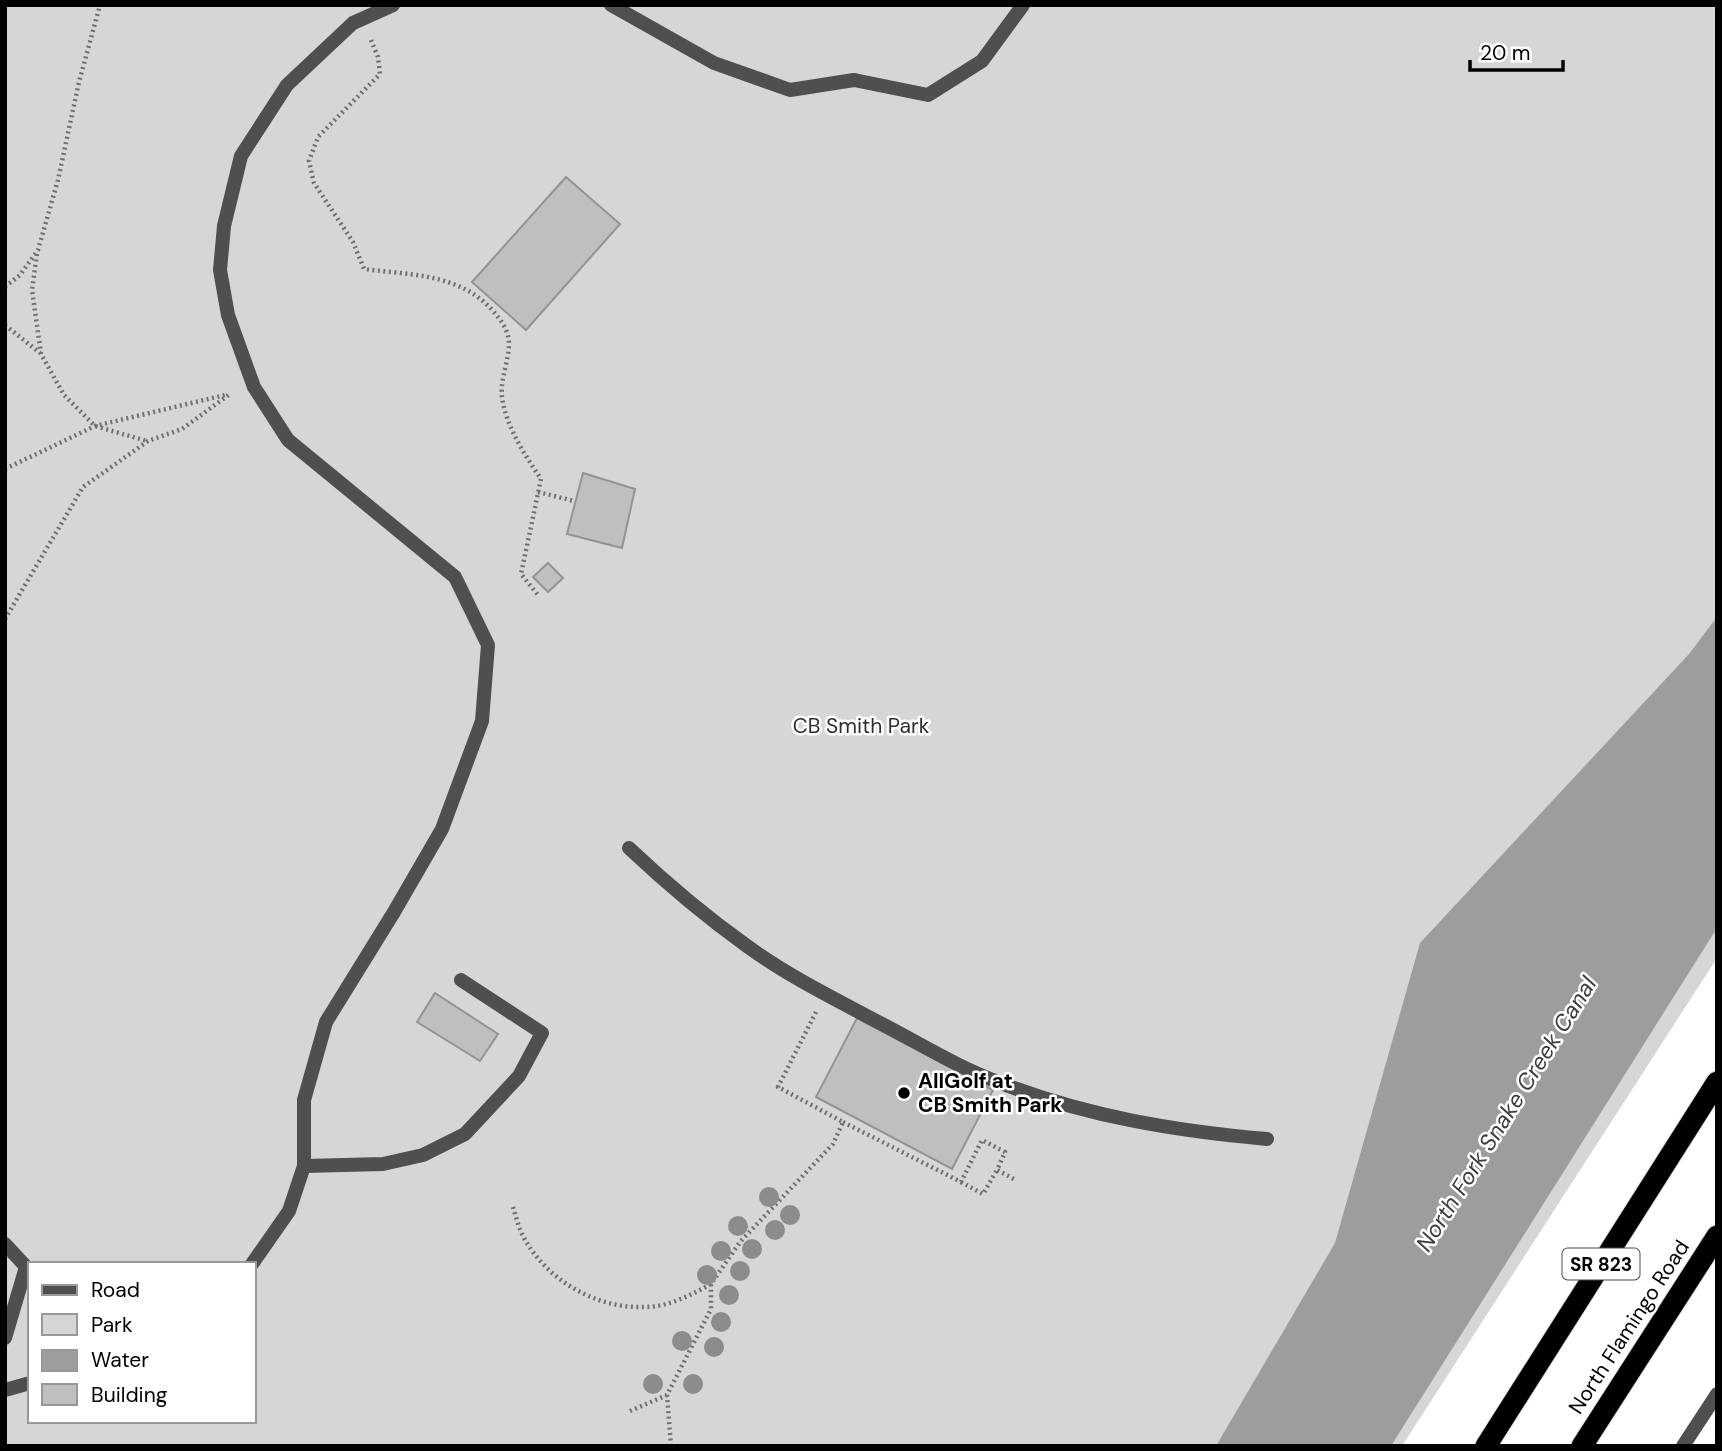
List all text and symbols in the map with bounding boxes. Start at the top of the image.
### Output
scale bar [1470,28,1563,72]
text: 20 m [1480,39,1531,67]
park label: CB Smith Park [793,712,930,740]
water label: North Fork Snake Creek Canal [1409,970,1604,1257]
place label: AllGolf at CB Smith Park [918,1067,1062,1119]
marker: AllGolf at CB Smith Park [896,1085,912,1101]
street label: North Flamingo Road [1562,1235,1696,1419]
road number: SR 823 [1562,1248,1640,1280]
legend [28,1262,256,1423]
text: Road [91,1276,140,1304]
text: Park [91,1311,133,1339]
text: Water [91,1346,149,1374]
text: Building [91,1381,168,1409]

